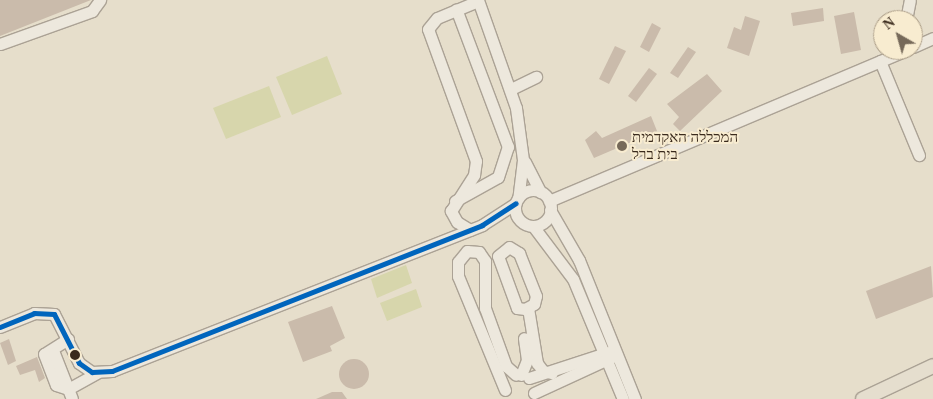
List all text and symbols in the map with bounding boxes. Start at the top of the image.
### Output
north arrow [873,10,923,60]
text: N [880,15,898,33]
place label: המכללה האקדמית בית ברל [632,128,738,163]
marker: המכללה האקדמית בית ברל [616,140,628,152]
unlabelled marker [70,350,80,360]

